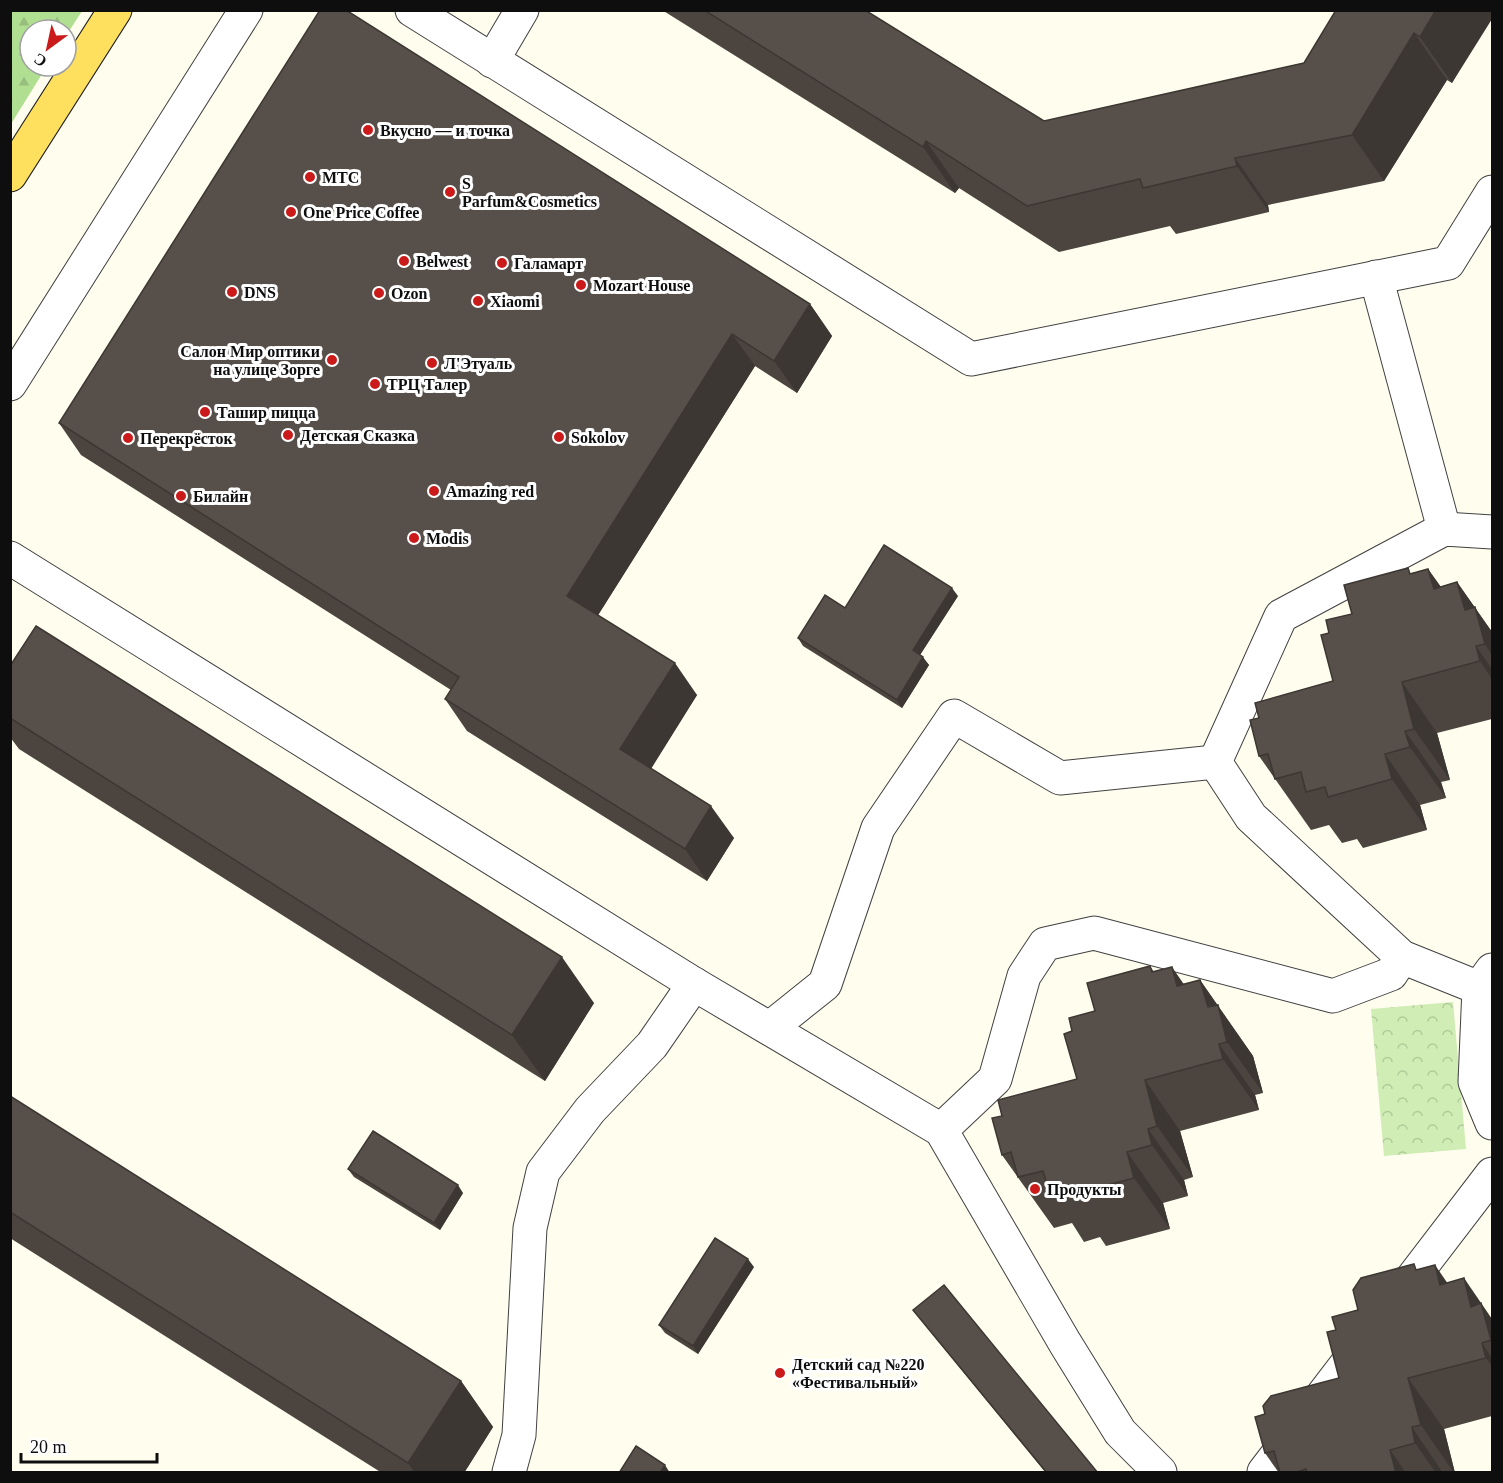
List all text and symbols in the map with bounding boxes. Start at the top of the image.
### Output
north arrow [18,18,78,78]
text: С [31,50,50,70]
place label: Вкусно — и точка [380,122,510,140]
marker: Вкусно — и точка [361,123,375,137]
place label: МТС [322,169,359,186]
marker: МТС [303,170,317,184]
place label: S Parfum&Cosmetics [462,175,597,210]
marker: S Parfum&Cosmetics [443,185,457,199]
place label: One Price Coffee [303,204,419,221]
marker: One Price Coffee [284,205,298,219]
place label: Belwest [416,253,469,270]
marker: Belwest [397,254,411,268]
place label: Галамарт [514,255,583,273]
marker: Галамарт [495,256,509,270]
place label: Mozart House [593,277,690,294]
marker: Mozart House [574,278,588,292]
place label: DNS [244,284,276,301]
marker: DNS [225,285,239,299]
place label: Ozon [391,285,428,302]
marker: Ozon [372,286,386,300]
place label: Xiaomi [490,293,540,310]
marker: Xiaomi [471,294,485,308]
place label: Салон Мир оптики на улице Зорге [180,343,320,379]
marker: Салон Мир оптики на улице Зорге [325,353,339,367]
place label: Л'Этуаль [444,355,513,373]
marker: Л'Этуаль [425,356,439,370]
place label: ТРЦ Талер [387,376,467,394]
marker: ТРЦ Талер [368,377,382,391]
place label: Ташир пицца [217,404,316,422]
marker: Ташир пицца [198,405,212,419]
place label: Детская Сказка [300,427,415,445]
marker: Детская Сказка [281,428,295,442]
place label: Sokolov [571,429,625,446]
place label: Перекрёсток [140,430,234,448]
marker: Sokolov [552,430,566,444]
marker: Перекрёсток [121,431,135,445]
place label: Amazing red [446,483,534,501]
marker: Amazing red [427,484,441,498]
place label: Билайн [193,488,248,505]
marker: Билайн [174,489,188,503]
place label: Modis [426,530,469,547]
marker: Modis [407,531,421,545]
place label: Продукты [1047,1181,1122,1199]
marker: Продукты [1028,1182,1042,1196]
place label: Детский сад №220 «Фестивальный» [792,1356,925,1391]
marker: Детский сад №220 «Фестивальный» [773,1366,787,1380]
scale bar [21,1426,158,1464]
text: 20 m [30,1437,67,1457]

